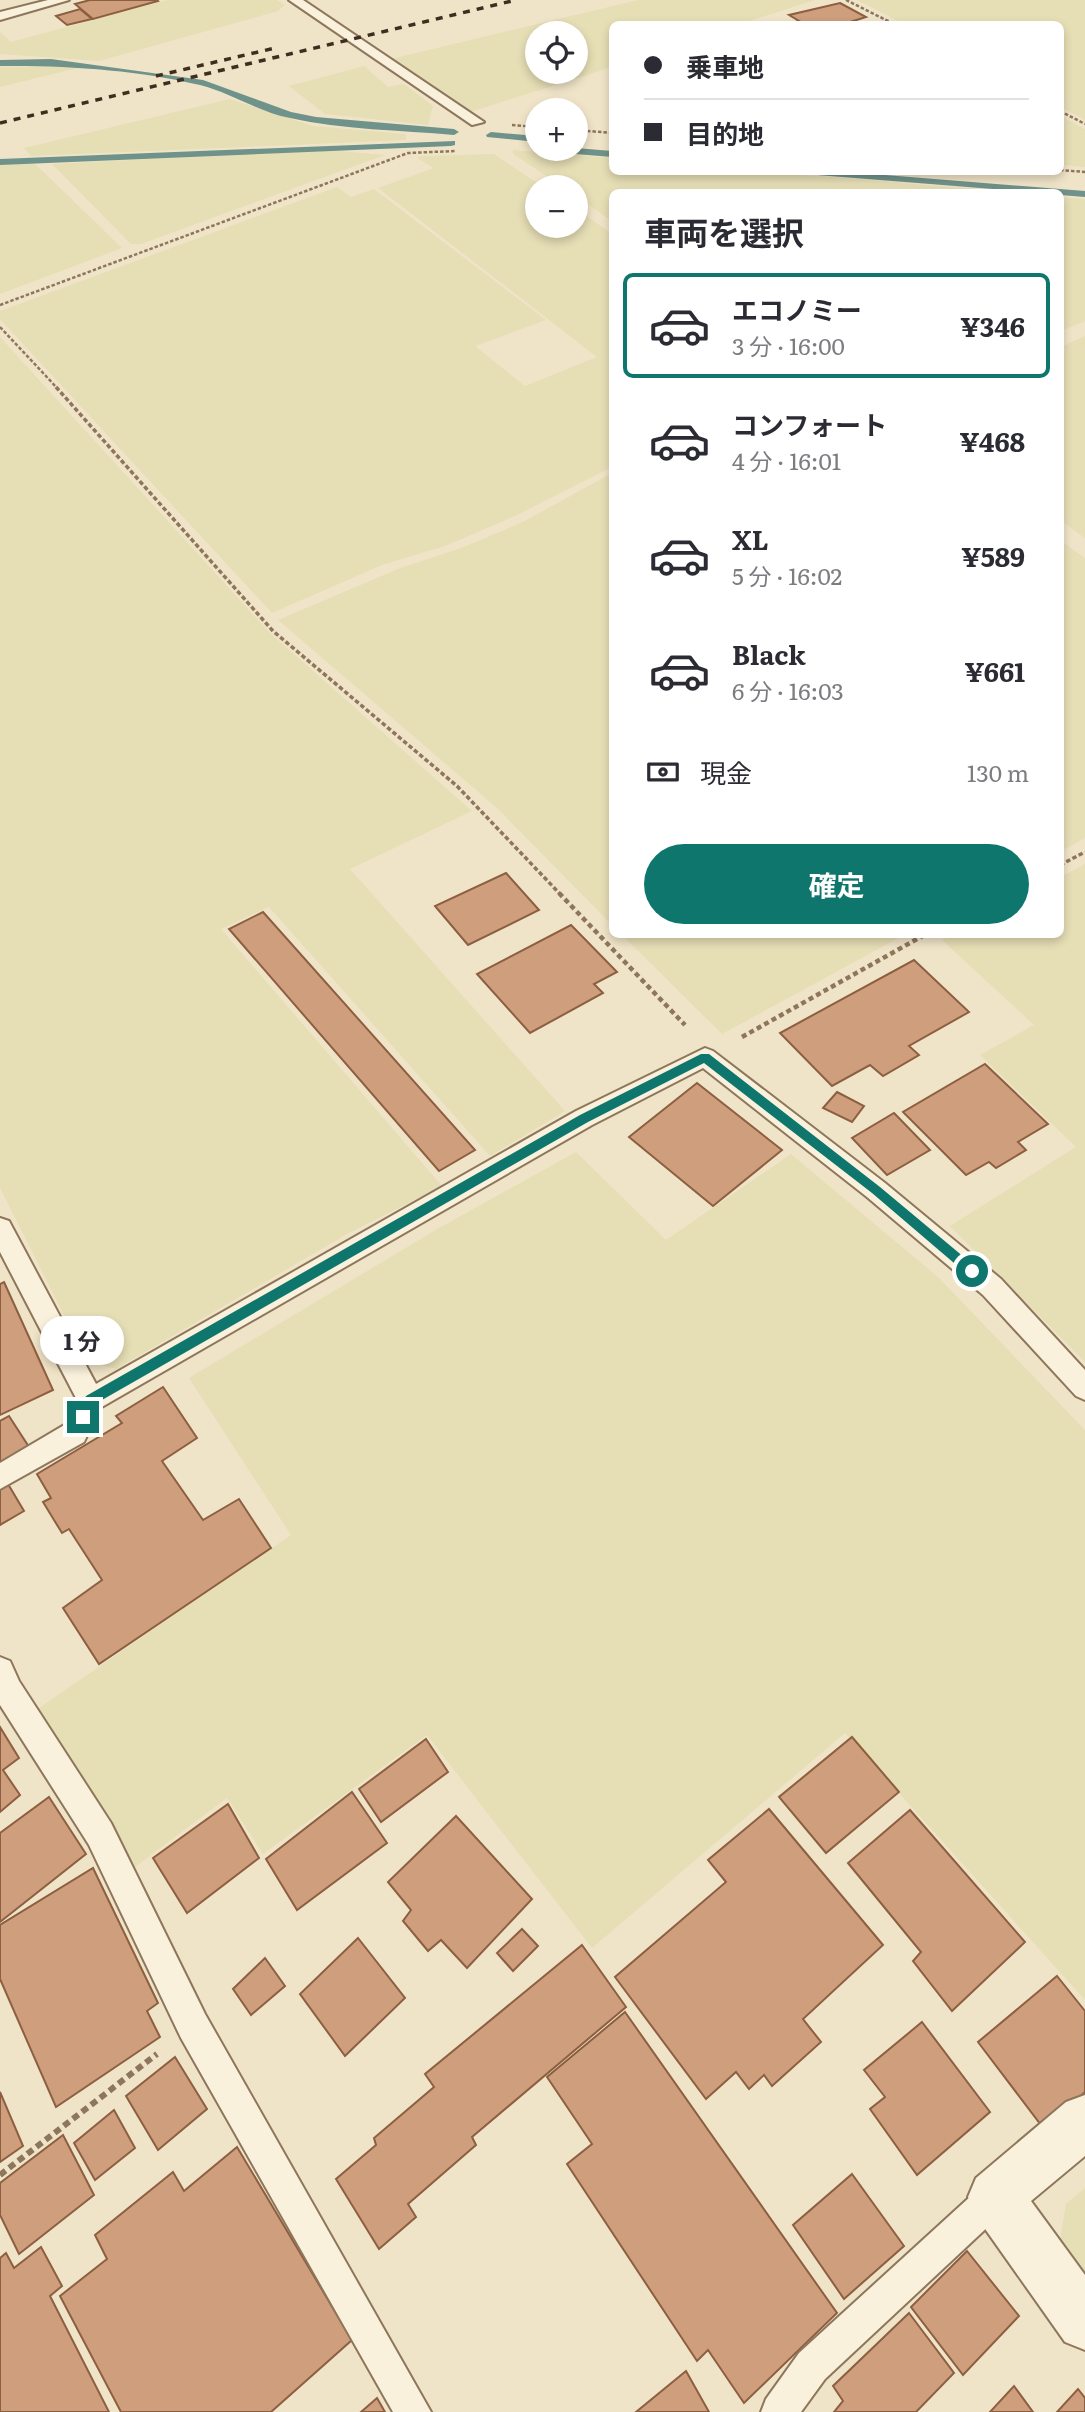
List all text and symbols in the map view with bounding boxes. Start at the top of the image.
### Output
map controls [525,21,588,238]
button: locate [525,21,588,84]
text: 乗車地 [686,46,764,85]
button: + [525,98,588,161]
text: 目的地 [686,113,764,152]
button: − [525,175,588,238]
text: 車両を選択 [644,207,804,255]
text: エコノミー [732,289,862,328]
icon: car [648,294,711,357]
text: ¥346 [960,306,1025,345]
text: 3 分 · 16:00 [732,328,845,362]
text: コンフォート [732,404,887,443]
icon: car [648,409,711,472]
text: ¥468 [959,421,1025,460]
text: 4 分 · 16:01 [732,443,841,477]
text: XL [732,519,769,558]
icon: car [648,524,711,587]
text: ¥589 [961,536,1025,575]
text: 5 分 · 16:02 [732,558,842,592]
text: Black [732,634,806,673]
icon: car [648,639,711,702]
text: ¥661 [964,651,1025,690]
text: 6 分 · 16:03 [732,673,844,707]
text: 現金 [700,752,752,791]
icon: cash [644,753,682,791]
text: 130 m [967,755,1029,789]
button: 確定 [644,844,1029,924]
route start [956,1255,988,1287]
callout: 1 分 [41,1316,125,1364]
text: 1 分 [63,1323,101,1357]
route end [67,1401,99,1433]

